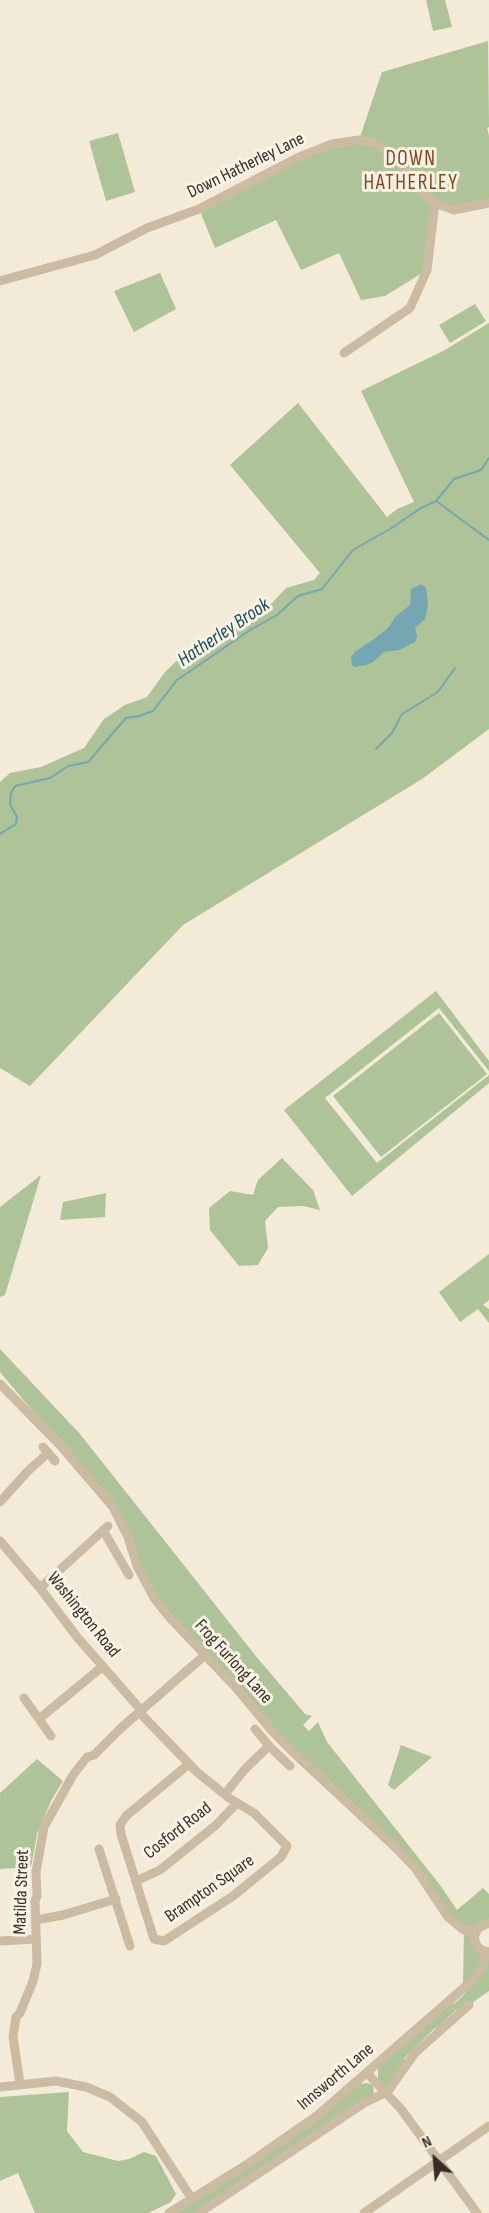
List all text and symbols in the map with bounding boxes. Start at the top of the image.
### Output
street label: Down Hatherley Lane [184,128,308,204]
district label: DOWN HATHERLEY [363,147,459,197]
water label: Hatherley Brook [174,594,274,672]
street label: Washington Road [42,1568,124,1662]
street label: Frog Furlong Lane [190,1615,276,1709]
street label: Cosford Road [140,1798,216,1864]
street label: Matilda Street [10,1849,34,1935]
street label: Brampton Square [161,1850,259,1928]
street label: Innsworth Lane [293,2039,379,2115]
north arrow [405,2129,465,2189]
text: N [419,2132,435,2153]

